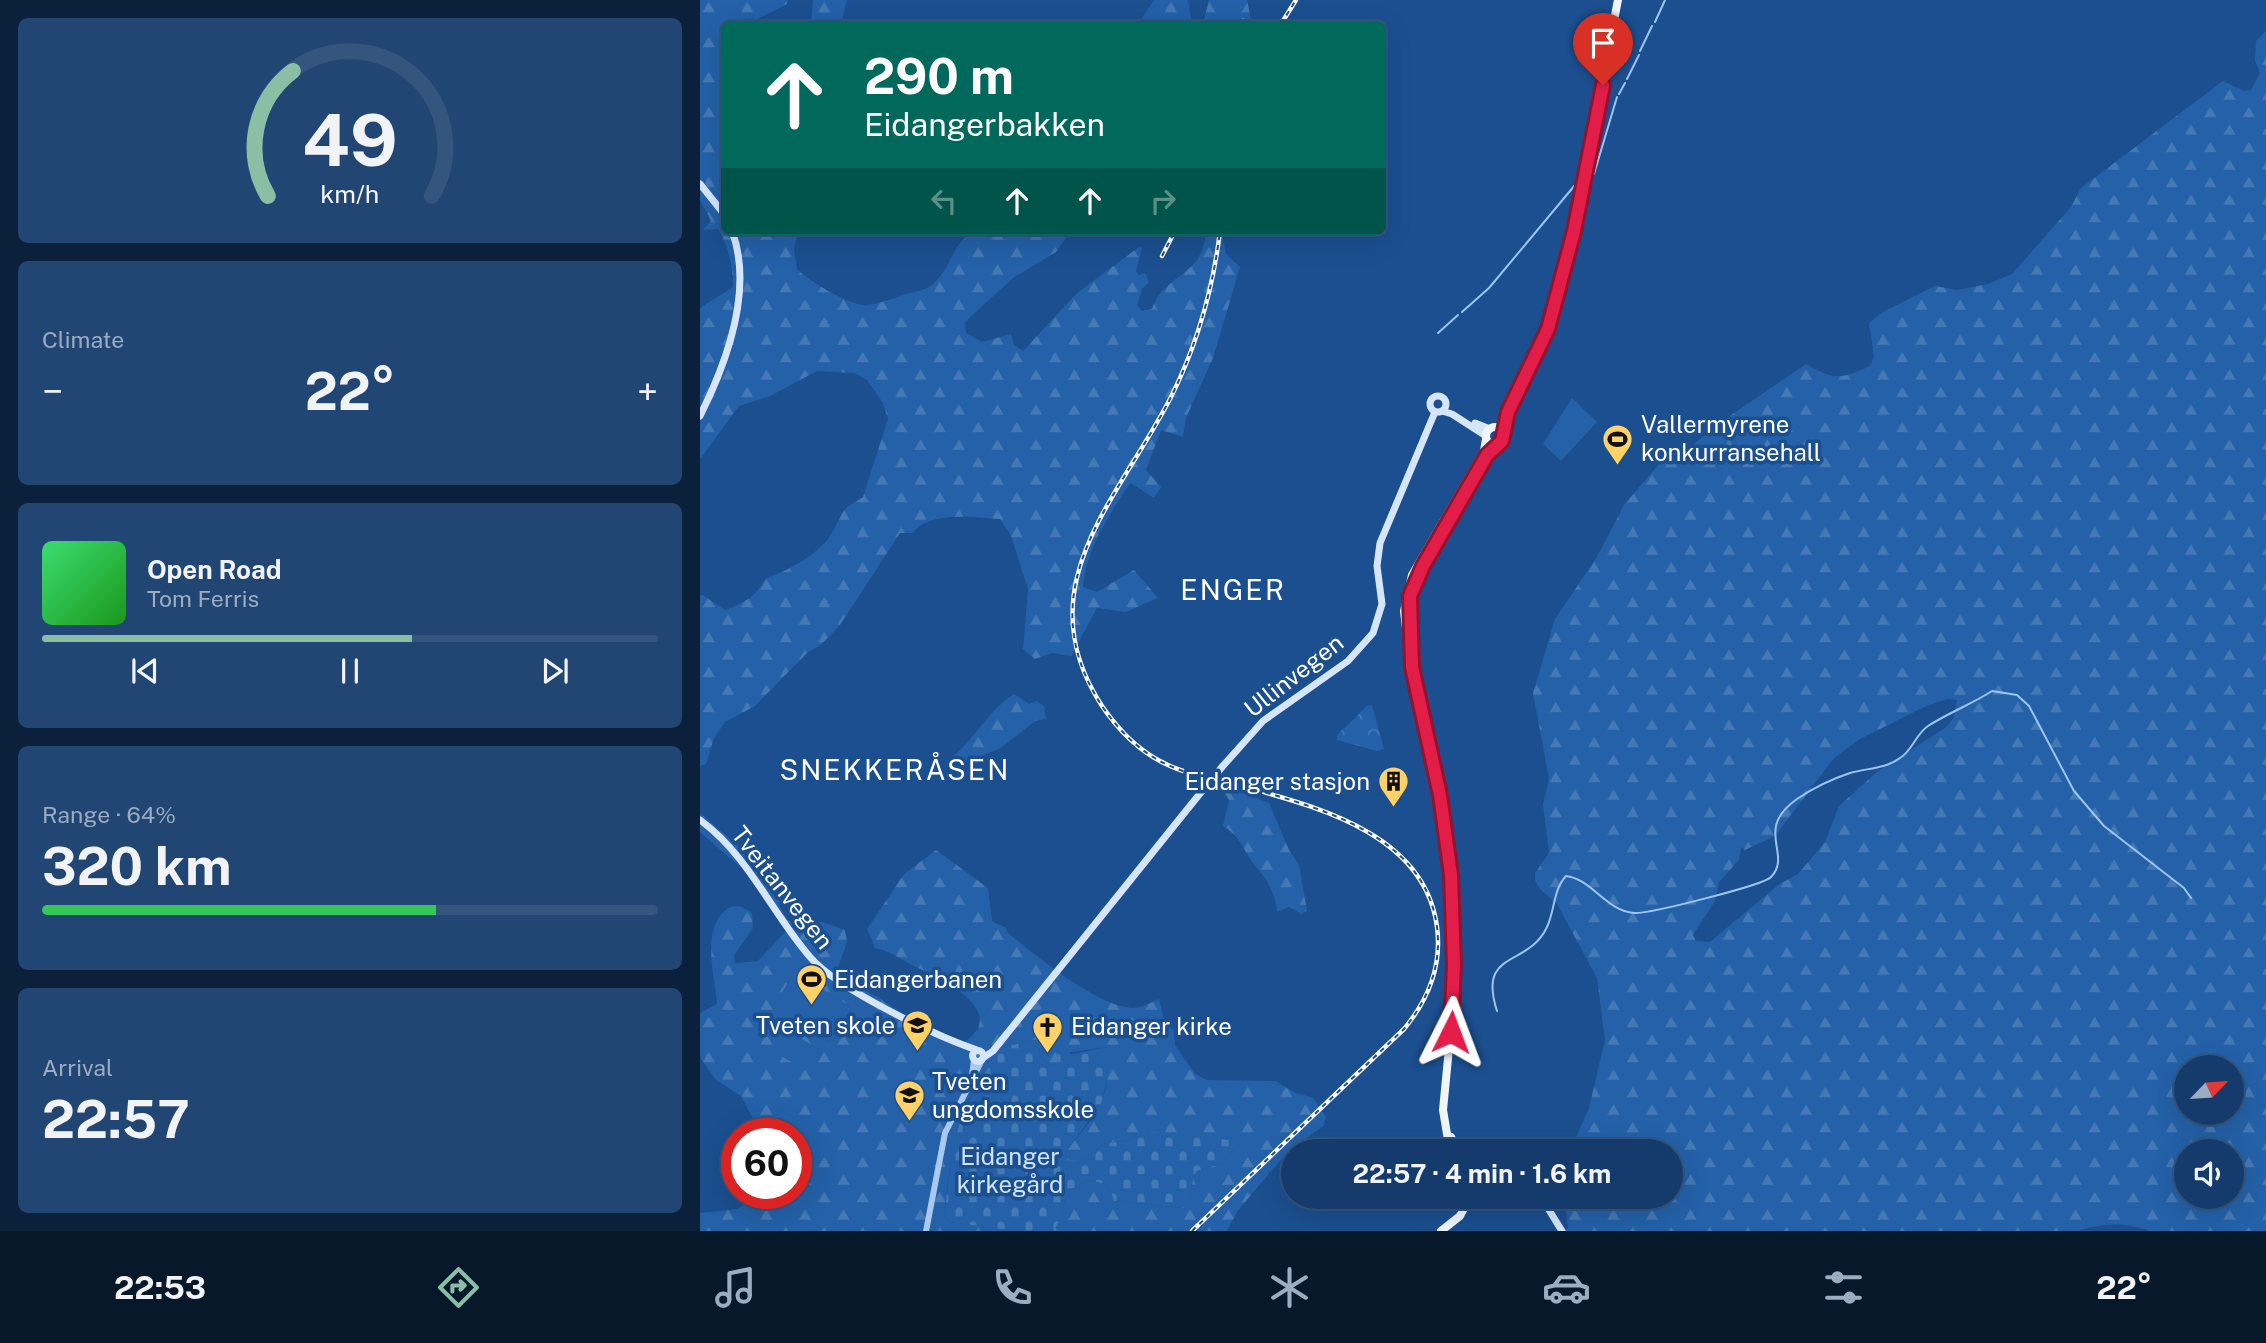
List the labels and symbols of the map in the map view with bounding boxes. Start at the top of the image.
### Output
pin [1573,13,1633,85]
place label: Vallermyrene konkurransehall [1641,410,1821,466]
sports icon: Vallermyrene konkurransehall [1601,422,1635,466]
district label: ENGER [1180,573,1286,606]
street label: Ullinvegen [1238,628,1348,723]
district label: SNEKKERÅSEN [780,751,1010,786]
building icon: Eidanger stasjon [1376,765,1410,809]
place label: Eidanger stasjon [1185,767,1370,795]
street label: Tveitanvegen [726,820,839,954]
sports icon: Eidangerbanen [794,963,828,1007]
place label: Eidangerbanen [834,965,1002,993]
position arrow [1414,995,1488,1069]
school or university icon: Tveten skole [901,1009,935,1053]
church icon: Eidanger kirke [1031,1010,1065,1054]
place label: Tveten skole [756,1011,895,1039]
place label: Eidanger kirke [1071,1012,1232,1040]
north arrow [2174,1055,2244,1125]
place label: Tveten ungdomsskole [932,1067,1094,1123]
school or university icon: Tveten ungdomsskole [892,1079,926,1123]
speed limit sign: 60 [721,1118,812,1209]
park label: Eidanger kirkegård [957,1142,1063,1198]

